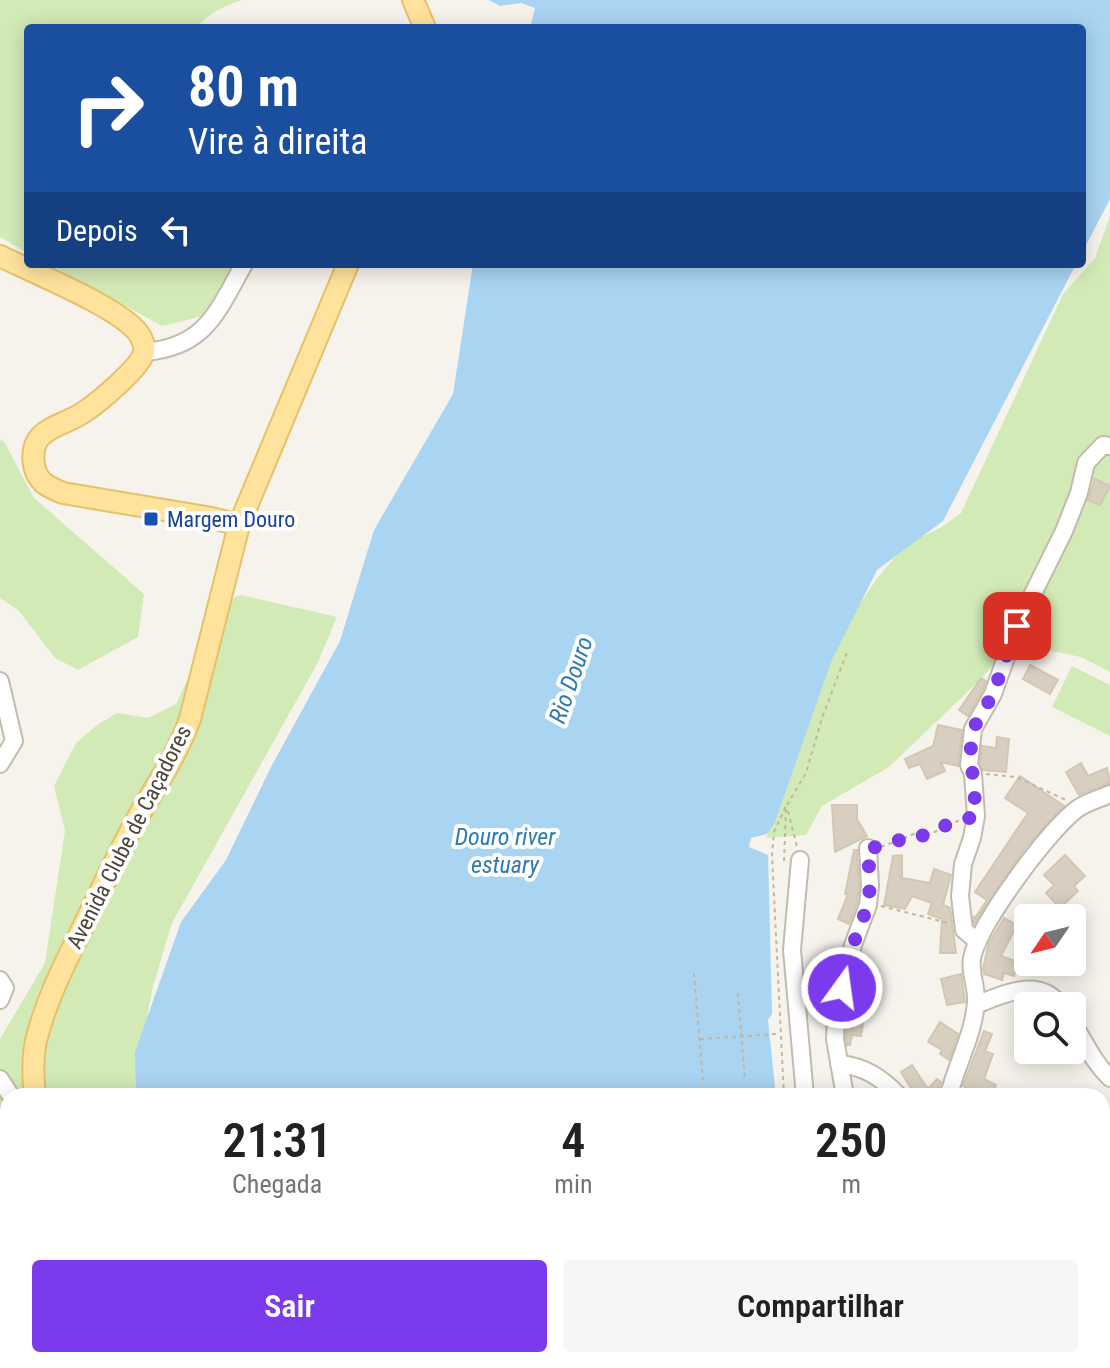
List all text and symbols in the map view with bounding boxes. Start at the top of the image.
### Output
text: 80 m [188,54,299,120]
icon: right [56,56,160,160]
text: Vire à direita [188,121,368,163]
icon: left [154,208,198,252]
text: Depois [56,213,138,248]
place label: Margem Douro [167,507,295,532]
marker: Margem Douro [142,510,160,528]
pin [983,592,1051,660]
icon: arrive [995,604,1039,648]
water label: Rio Douro [543,633,599,727]
street label: Avenida Clube de Caçadores [62,721,196,953]
water label: Douro river estuary [455,823,556,879]
north arrow [1014,904,1086,976]
map controls [1014,904,1086,1064]
position arrow [800,946,884,1030]
button: search [1014,992,1086,1064]
text: 21:31 [223,1112,332,1169]
text: 4 [561,1112,585,1169]
text: 250 [815,1112,887,1169]
text: Chegada [232,1169,322,1199]
text: min [554,1169,592,1199]
text: m [841,1169,861,1199]
button: Sair [32,1260,547,1352]
button: Compartilhar [563,1260,1078,1352]

